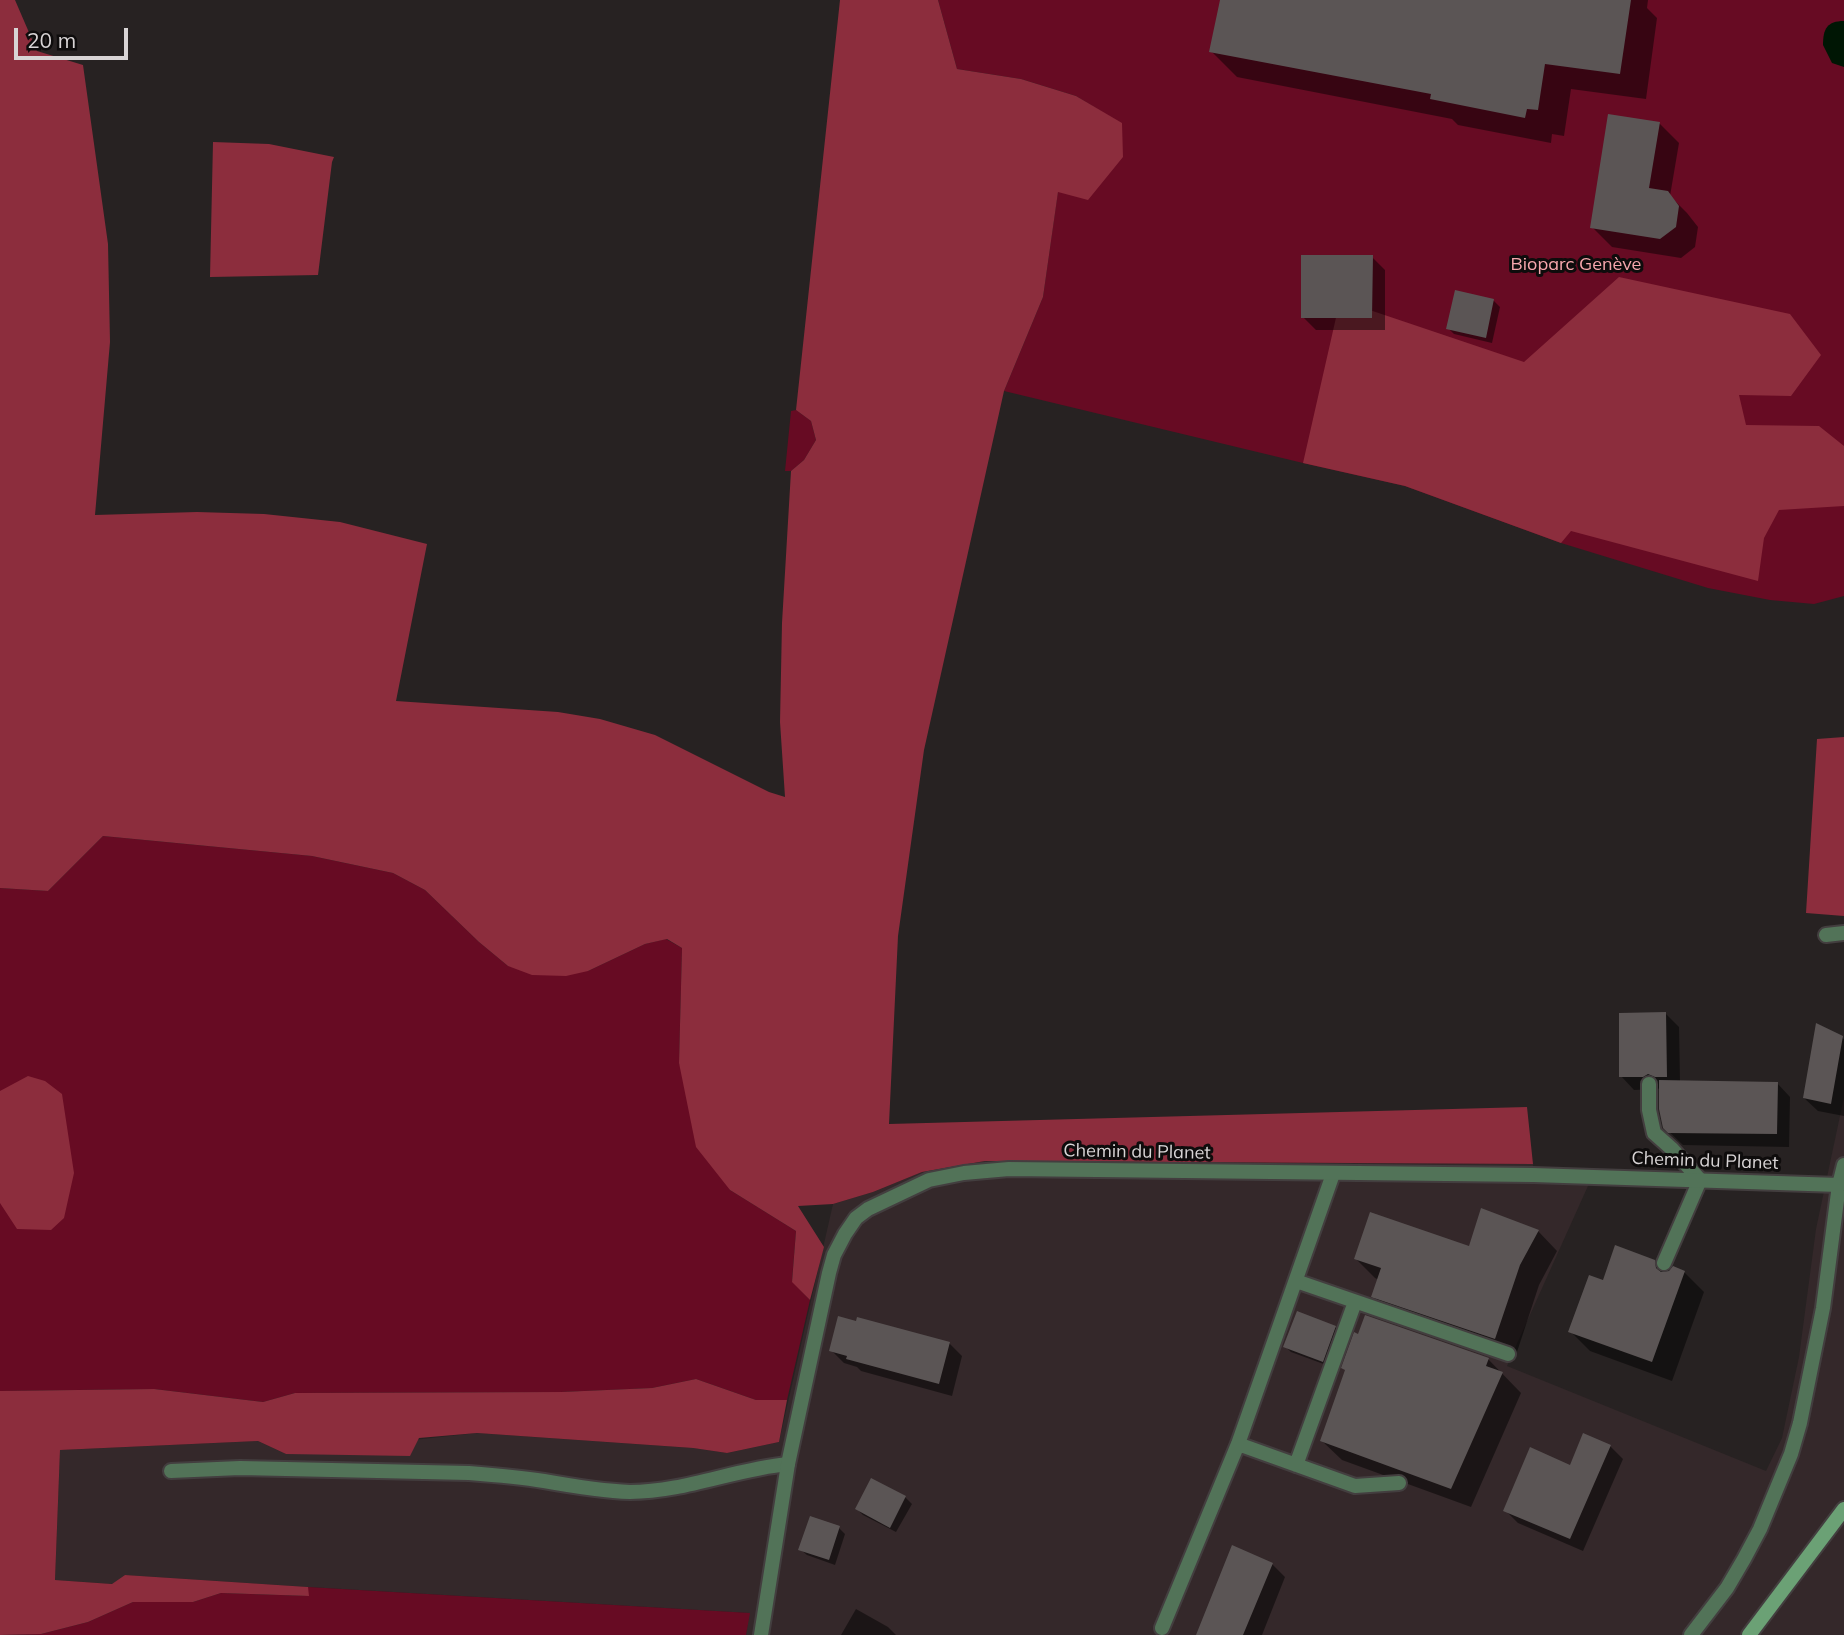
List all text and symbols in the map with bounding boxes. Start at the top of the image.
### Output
scale bar [18,14,131,58]
text: 20 m [27,27,76,53]
park label: Bioparc Genève [1511,254,1641,276]
street label: Chemin du Planet [1063,1140,1211,1164]
street label: Chemin du Planet [1631,1148,1779,1174]

